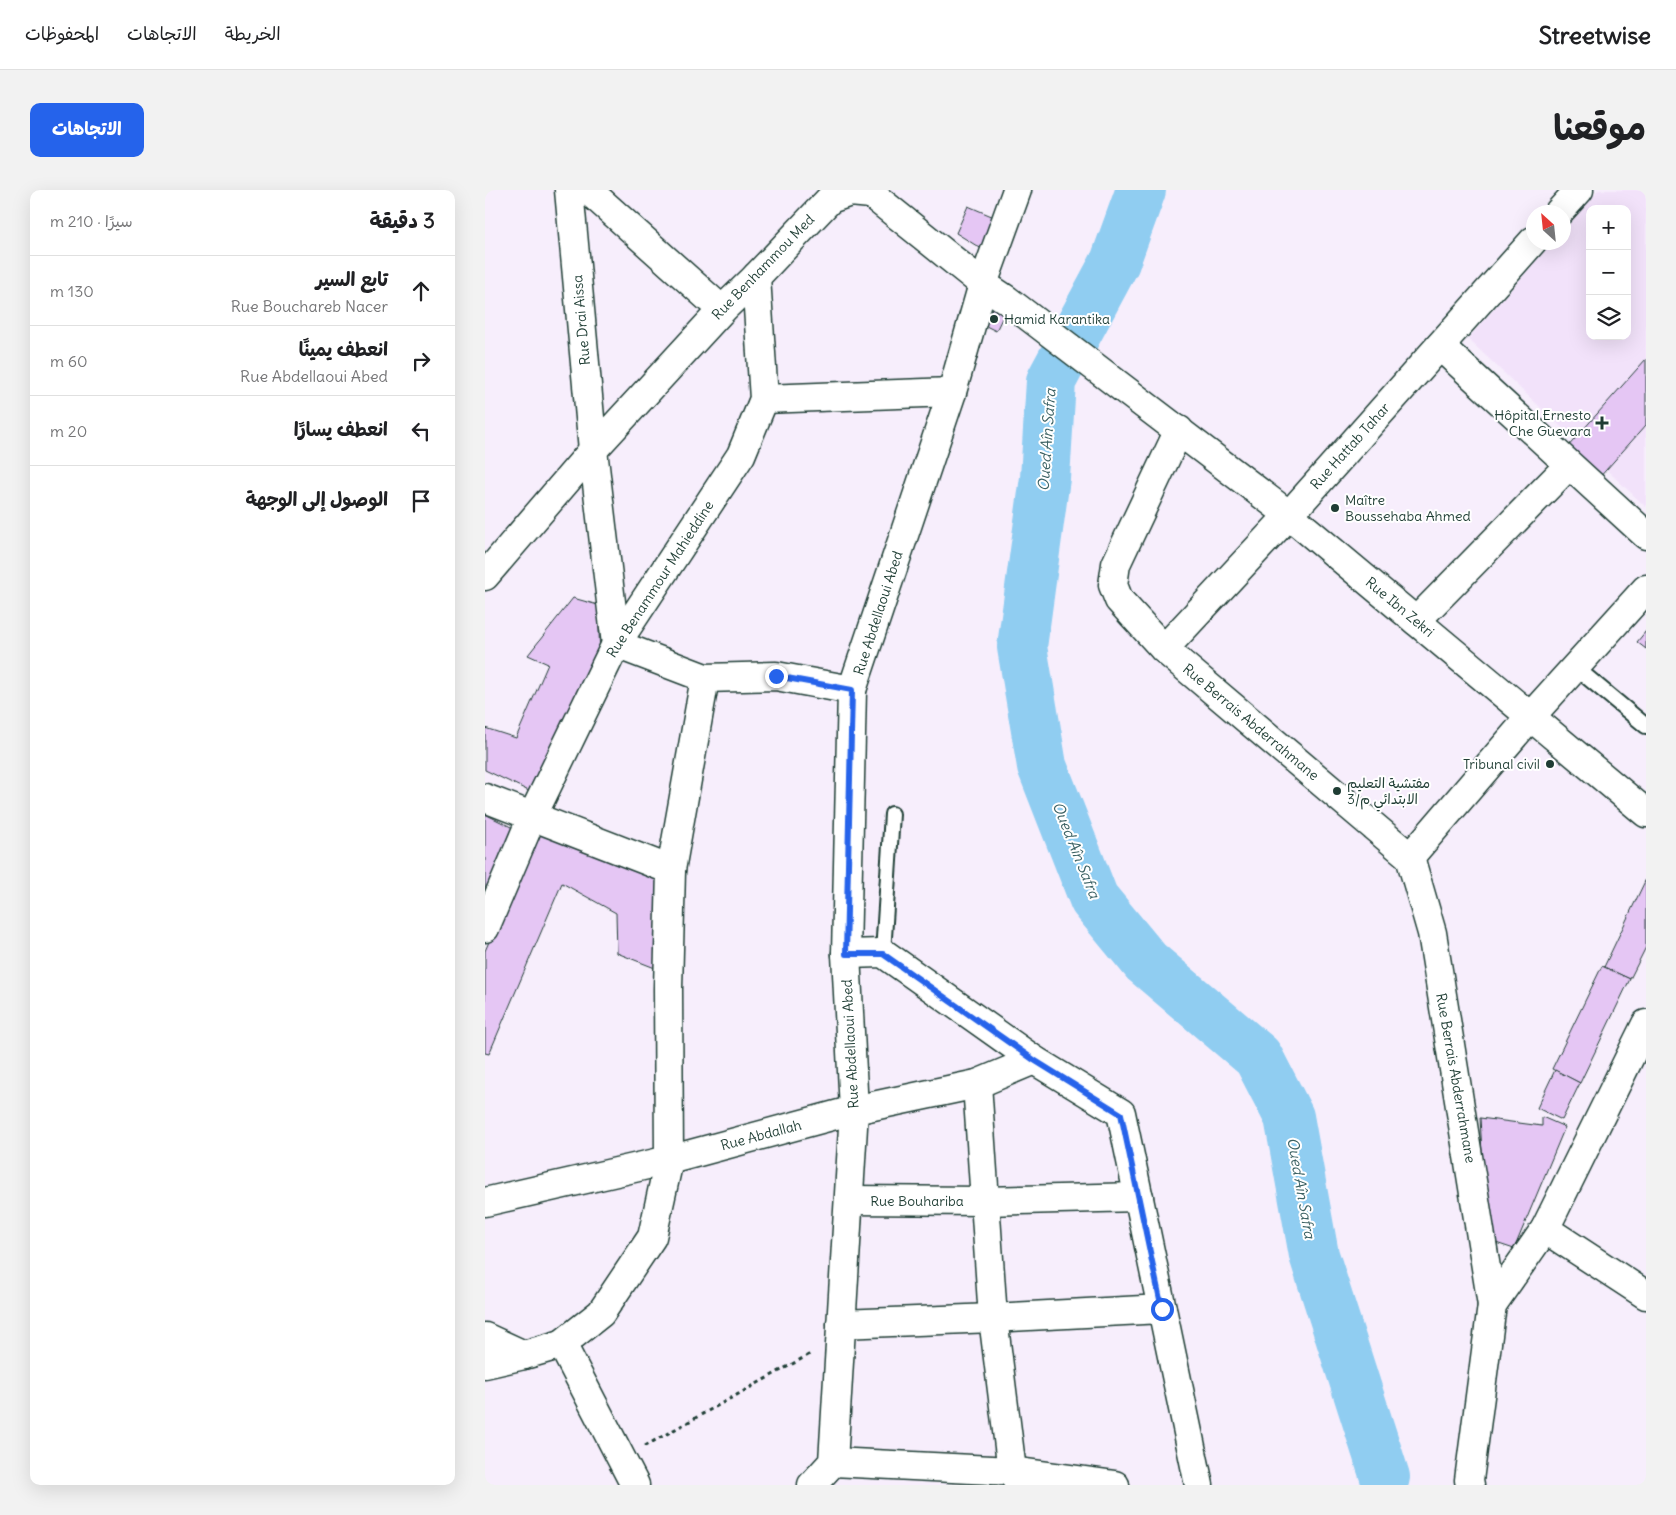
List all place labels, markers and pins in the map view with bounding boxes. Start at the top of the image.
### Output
place label: Hamid Karantika [1004,310,1110,328]
marker: Hamid Karantika [988,313,1000,325]
place label: Hôpital Ernesto Che Guevara [1494,406,1591,440]
marker: Hôpital Ernesto Che Guevara [1595,416,1609,430]
place label: Maître Boussehaba Ahmed [1345,491,1471,525]
marker: Maître Boussehaba Ahmed [1329,502,1341,514]
place label: Tribunal civil [1463,755,1540,773]
marker: Tribunal civil [1544,758,1556,770]
place label: مفتشية التعليم الابتدائي م/3 [1347,774,1430,812]
marker: مفتشية التعليم الابتدائي م/3 [1331,785,1343,797]

